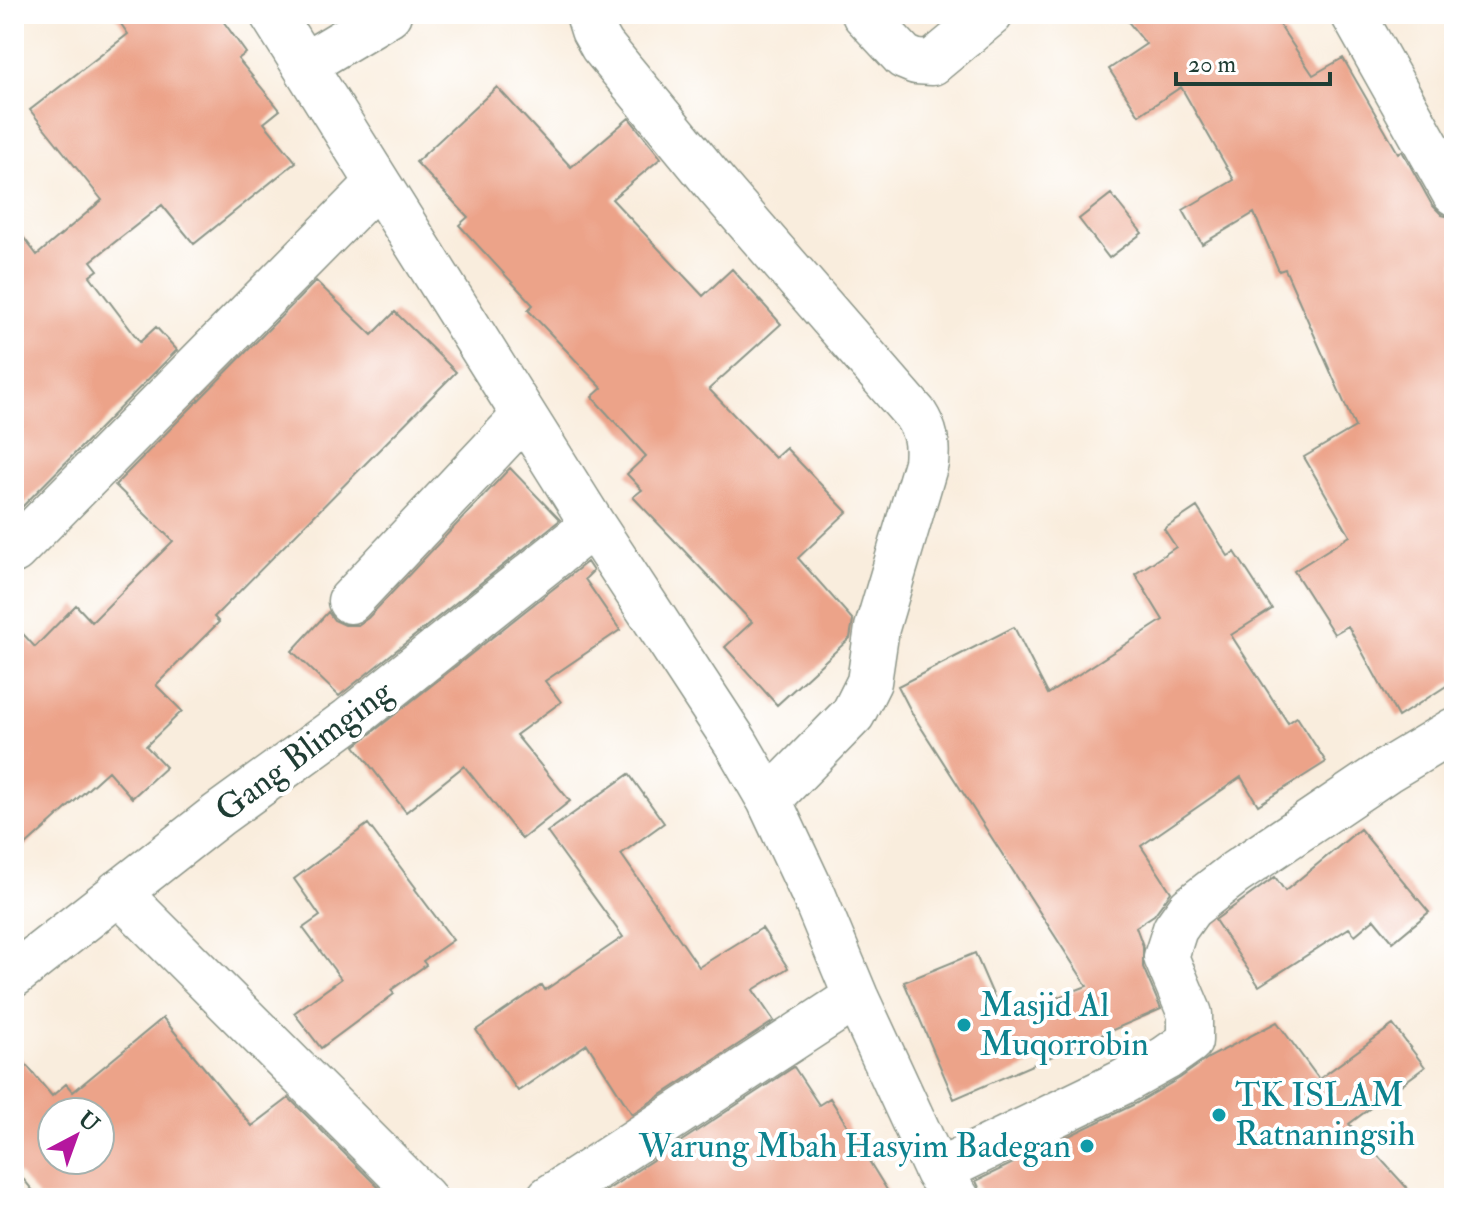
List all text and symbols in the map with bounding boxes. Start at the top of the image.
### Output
scale bar [1176,36,1330,86]
text: 20 m [1188,49,1237,80]
street label: Gang Blimging [207,670,402,831]
place label: Masjid Al Muqorrobin [980,984,1149,1066]
marker: Masjid Al Muqorrobin [955,1016,973,1034]
place label: TK ISLAM Ratnaningsih [1235,1074,1415,1156]
north arrow [36,1096,116,1176]
text: U [72,1105,105,1139]
marker: TK ISLAM Ratnaningsih [1210,1106,1228,1124]
place label: Warung Mbah Hasyim Badegan [638,1125,1071,1168]
marker: Warung Mbah Hasyim Badegan [1078,1137,1096,1155]

